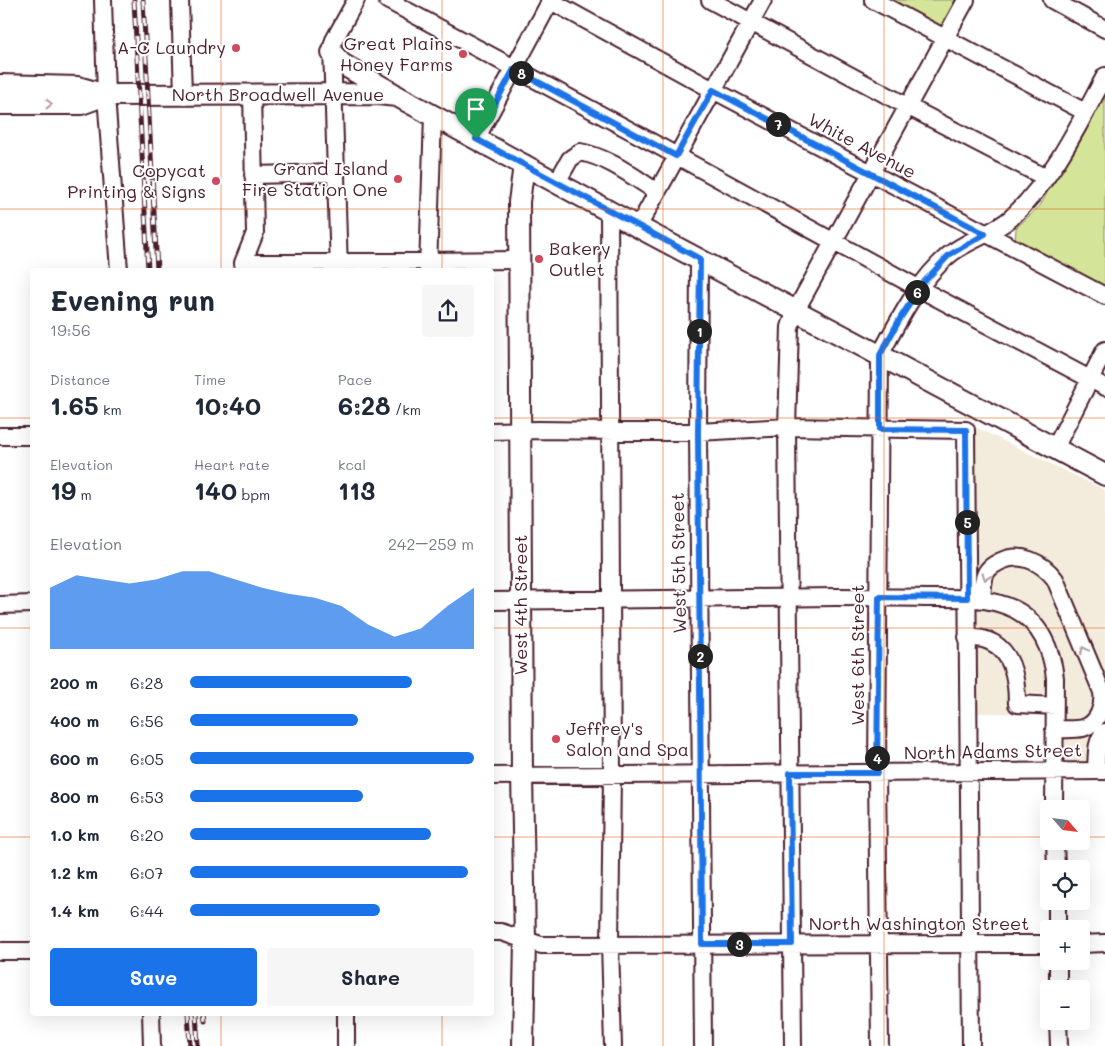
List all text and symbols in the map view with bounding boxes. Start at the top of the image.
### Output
place label: Great Plains Honey Farms [340,31,453,76]
place label: A-C Laundry [117,35,226,59]
marker: A-C Laundry [230,42,242,54]
marker: Great Plains Honey Farms [457,48,469,60]
pin: 8 [508,60,534,86]
text: 8 [517,64,526,83]
street label: North Broadwell Avenue [172,82,384,106]
pin [455,88,497,139]
icon: arrive [462,95,490,123]
one-way arrow [45,99,53,109]
street label: White Avenue [804,107,920,184]
pin: 7 [766,112,790,136]
text: 7 [775,115,782,134]
place label: Grand Island Fire Station One [242,156,388,201]
place label: Copycat Printing & Signs [67,158,206,203]
marker: Grand Island Fire Station One [392,173,404,185]
marker: Copycat Printing & Signs [210,175,222,187]
place label: Bakery Outlet [549,236,611,281]
marker: Bakery Outlet [533,253,545,265]
pin: 6 [904,280,930,304]
text: Evening run [50,282,215,318]
text: 6 [913,283,922,302]
button: share [422,285,474,337]
pin: 1 [686,318,712,344]
text: 19:56 [50,319,91,340]
text: 1 [696,322,703,341]
text: Distance [50,370,110,389]
text: Time [194,370,226,389]
text: Pace [338,370,372,389]
text: 1.65 [50,389,99,421]
text: 10:40 [194,389,261,421]
text: 6:28 [338,389,391,421]
text: km [99,400,122,419]
text: /km [391,400,421,419]
text: Elevation [50,455,113,474]
text: Heart rate [194,455,270,474]
text: kcal [338,455,366,474]
text: 19 [50,474,76,506]
text: 140 [194,474,237,506]
text: 113 [338,474,375,506]
text: m [76,485,92,504]
text: bpm [237,485,270,504]
street label: West 5th Street [665,492,691,634]
pin: 5 [954,510,980,534]
text: 5 [963,513,972,532]
text: Elevation [50,533,122,554]
text: 242–259 m [388,533,474,554]
street label: West 4th Street [508,534,532,676]
one-way arrow [982,572,992,581]
street label: West 6th Street [845,584,869,726]
pin: 2 [688,644,712,668]
one-way arrow [1080,646,1091,655]
text: 2 [697,647,704,666]
text: 200 m [50,672,98,693]
text: 6:28 [130,672,163,693]
text: 400 m [50,710,99,731]
text: 6:56 [130,710,164,731]
place label: Jeffrey's Salon and Spa [566,716,689,761]
marker: Jeffrey's Salon and Spa [550,733,562,745]
street label: North Adams Street [904,737,1082,765]
pin: 4 [864,746,890,770]
text: 600 m [50,748,99,769]
text: 6:05 [130,748,164,769]
text: 4 [873,749,882,768]
text: 800 m [50,786,99,807]
text: 6:53 [130,786,163,807]
north arrow [1040,800,1090,850]
map controls [1040,800,1090,1030]
text: 1.0 km [50,824,99,845]
text: 6:20 [130,824,163,845]
button: locate [1040,860,1090,910]
text: 1.2 km [50,862,98,883]
text: 6:07 [130,862,163,883]
text: 1.4 km [50,900,99,921]
text: 6:44 [130,900,163,921]
street label: North Washington Street [809,911,1029,935]
button: + [1040,920,1090,970]
pin: 3 [726,932,752,956]
text: 3 [735,935,744,954]
button: Save [50,948,257,1006]
button: Share [267,948,474,1006]
button: − [1040,980,1090,1030]

